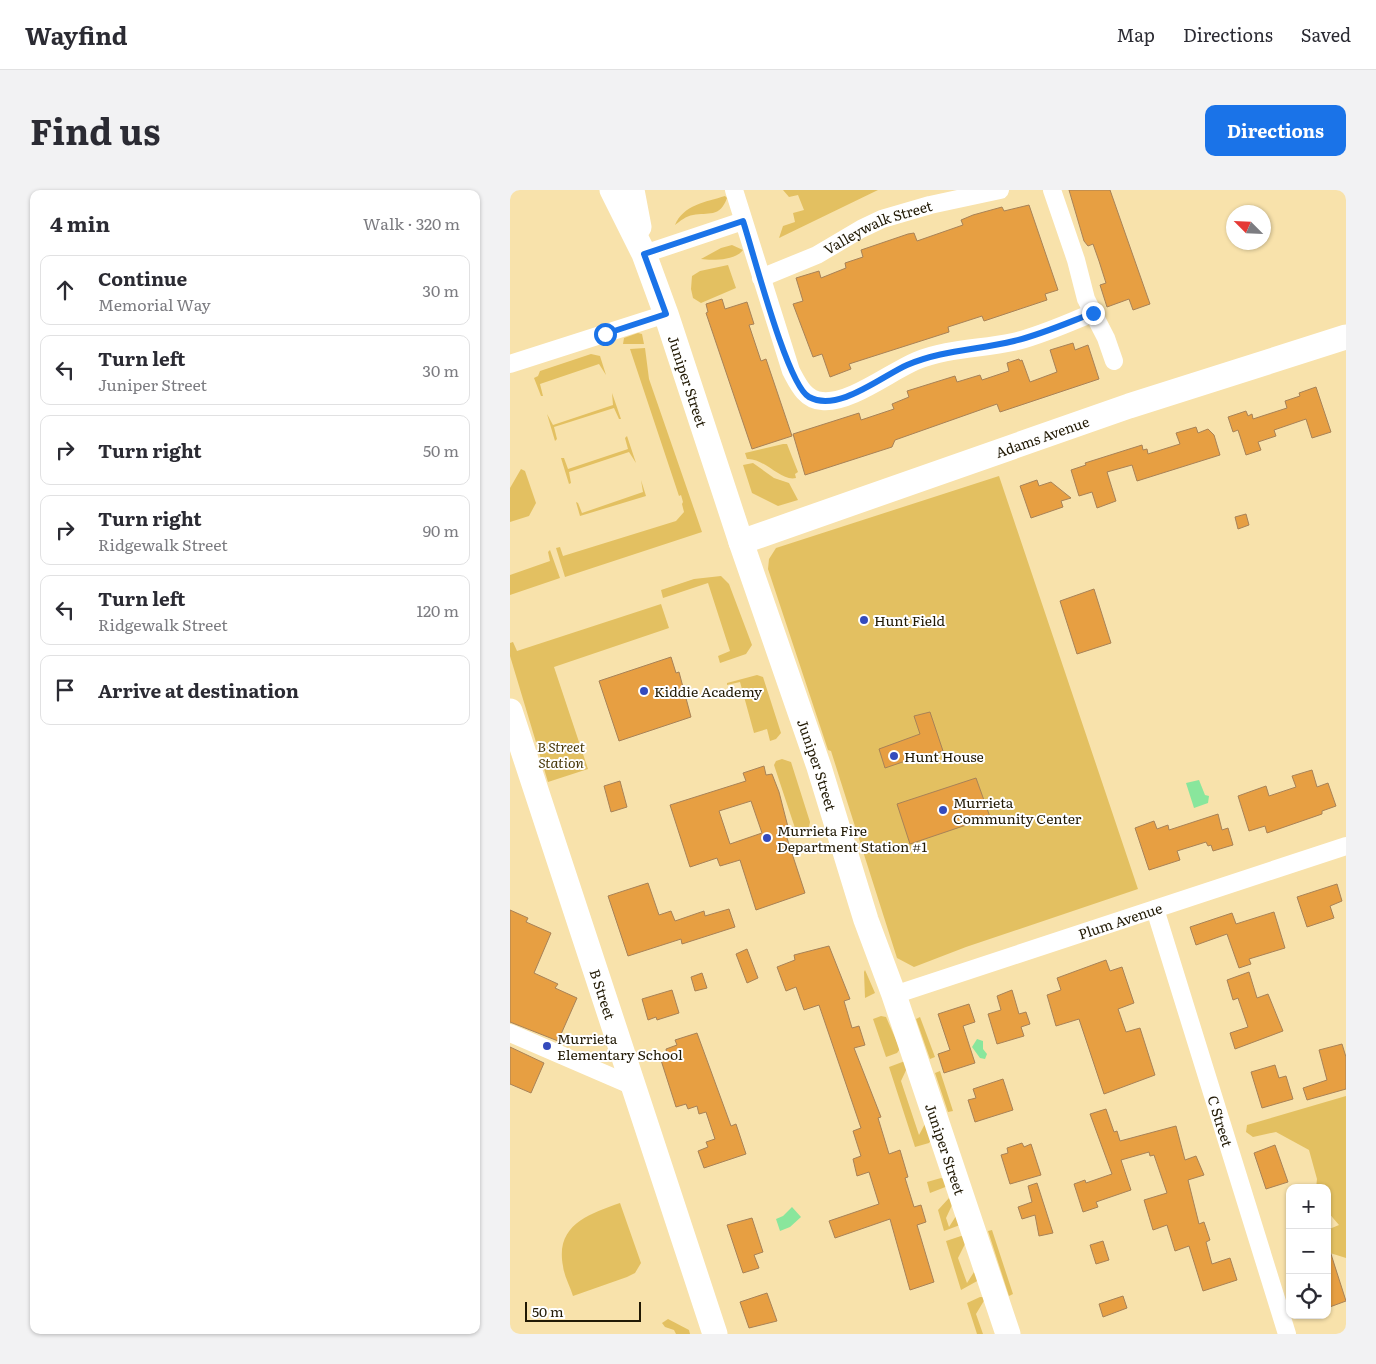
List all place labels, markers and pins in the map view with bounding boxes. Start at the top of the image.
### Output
place label: Hunt Field [874,610,945,630]
marker: Hunt Field [858,614,870,626]
place label: Kiddie Academy [654,681,763,701]
marker: Kiddie Academy [638,685,650,697]
place label: Hunt House [904,746,984,766]
marker: Hunt House [888,750,900,762]
place label: Murrieta Community Center [953,792,1082,828]
marker: Murrieta Community Center [937,804,949,816]
place label: Murrieta Fire Department Station #1 [777,820,928,856]
marker: Murrieta Fire Department Station #1 [761,832,773,844]
place label: Murrieta Elementary School [557,1028,683,1064]
marker: Murrieta Elementary School [541,1040,553,1052]

